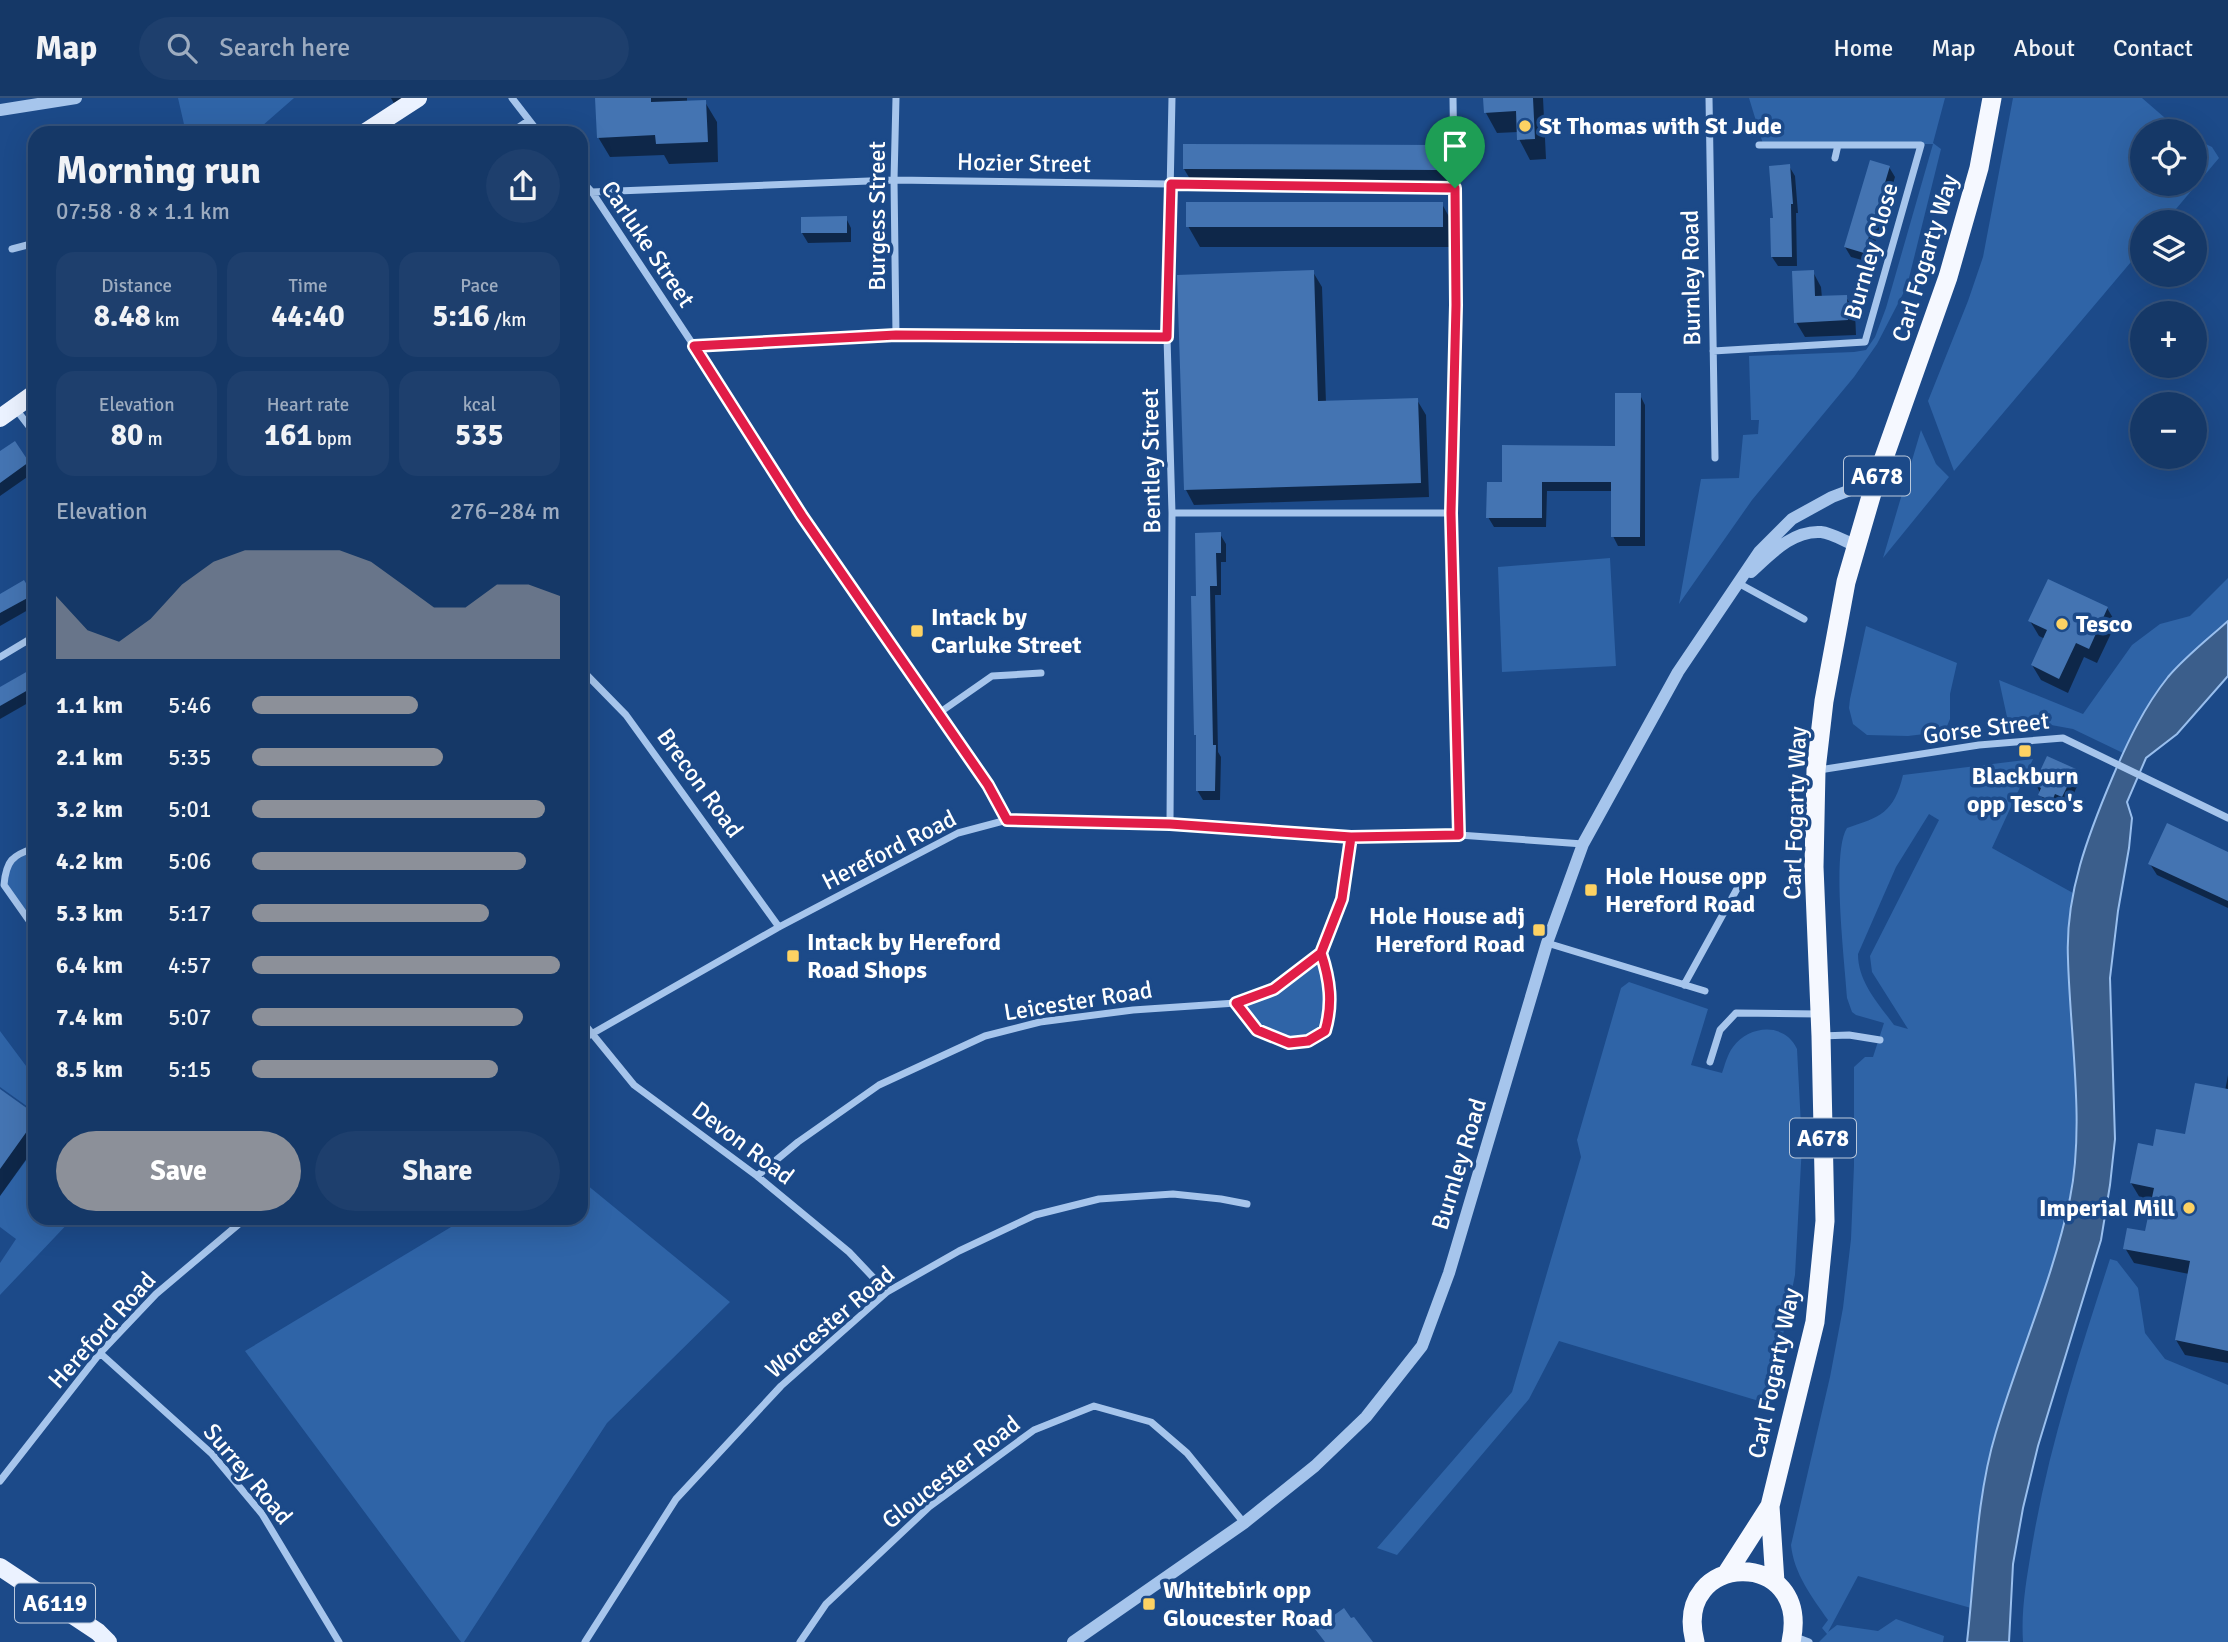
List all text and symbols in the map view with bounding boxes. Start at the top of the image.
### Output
search box [139,17,629,80]
text: Map [35,28,97,69]
icon: search [163,29,201,67]
text: Search here [219,32,350,64]
text: Home [1833,33,1893,63]
text: Map [1931,33,1976,63]
text: About [2014,33,2075,63]
text: Contact [2113,33,2193,63]
place label: St Thomas with St Jude [1539,111,1782,141]
pin [1425,116,1485,188]
marker: St Thomas with St Jude [1517,118,1533,134]
map controls [2130,119,2207,469]
button: locate [2130,119,2207,196]
icon: arrive [1436,127,1474,165]
street label: Burgess Street [862,141,892,291]
text: Morning run [56,147,261,194]
street label: Hozier Street [957,147,1091,179]
button: share [486,149,560,223]
street label: Carl Fogarty Way [1885,171,1965,345]
street label: Carluke Street [595,175,701,313]
street label: Burnley Close [1837,179,1905,323]
text: 07:58 · 8 × 1.1 km [56,197,230,226]
street label: Burnley Road [1675,210,1707,346]
button: layers [2130,210,2207,287]
text: Distance [101,274,172,298]
text: Time [288,274,328,298]
text: Pace [460,274,498,298]
text: 8.48 [94,298,151,335]
text: 44:40 [271,298,345,335]
text: 5:16 [432,298,490,335]
button: + [2130,301,2207,378]
text: km [151,308,180,332]
text: /km [490,308,526,332]
street label: Bentley Street [1135,388,1167,534]
button: − [2130,392,2207,469]
text: Elevation [99,393,175,417]
text: Heart rate [267,393,349,417]
text: kcal [463,393,496,417]
text: 80 [111,417,143,454]
text: 161 [264,417,313,454]
text: 535 [455,417,504,454]
text: m [143,427,163,451]
text: bpm [313,427,352,451]
road number: A678 [1844,456,1910,496]
text: Elevation [56,497,148,526]
text: 276–284 m [450,497,560,526]
place label: Intack by Carluke Street [931,602,1082,660]
place label: Tesco [2076,609,2132,639]
marker: Tesco [2054,616,2070,632]
marker: Intack by Carluke Street [909,623,925,639]
text: 1.1 km [56,691,123,720]
text: 5:46 [168,691,211,720]
street label: Gorse Street [1921,705,2051,751]
street label: Brecon Road [650,722,750,844]
street label: Carl Fogarty Way [1777,726,1813,900]
text: 2.1 km [56,743,123,772]
text: 5:35 [168,743,211,772]
marker: Blackburn opp Tesco's [2017,743,2033,759]
place label: Blackburn opp Tesco's [1967,761,2083,819]
text: 3.2 km [56,795,123,824]
text: 5:01 [168,795,211,824]
street label: Hereford Road [817,803,961,897]
text: 4.2 km [56,847,123,876]
text: 5:06 [168,847,211,876]
place label: Hole House opp Hereford Road [1605,861,1767,919]
marker: Hole House opp Hereford Road [1583,882,1599,898]
text: 5.3 km [56,899,123,928]
text: 5:17 [168,899,211,928]
place label: Hole House adj Hereford Road [1369,901,1525,959]
marker: Hole House adj Hereford Road [1531,922,1547,938]
place label: Intack by Hereford Road Shops [807,927,1001,985]
marker: Intack by Hereford Road Shops [785,948,801,964]
text: 6.4 km [56,951,123,980]
text: 4:57 [168,951,211,980]
street label: Leicester Road [1002,974,1154,1028]
text: 7.4 km [56,1003,123,1032]
text: 5:07 [168,1003,211,1032]
text: 8.5 km [56,1055,123,1084]
text: 5:15 [168,1055,211,1084]
street label: Devon Road [686,1095,800,1191]
street label: Burnley Road [1425,1095,1493,1233]
road number: A678 [1790,1119,1856,1158]
button: Save [56,1131,301,1211]
button: Share [315,1131,560,1211]
place label: Imperial Mill [2039,1193,2175,1223]
marker: Imperial Mill [2181,1200,2197,1216]
street label: Worcester Road [759,1259,901,1385]
street label: Hereford Road [42,1265,162,1395]
street label: Carl Fogarty Way [1741,1285,1807,1461]
street label: Gloucester Road [876,1409,1026,1535]
street label: Surrey Road [197,1417,299,1531]
place label: Whitebirk opp Gloucester Road [1163,1575,1333,1633]
road number: A6119 [15,1584,95,1622]
marker: Whitebirk opp Gloucester Road [1141,1596,1157,1612]

